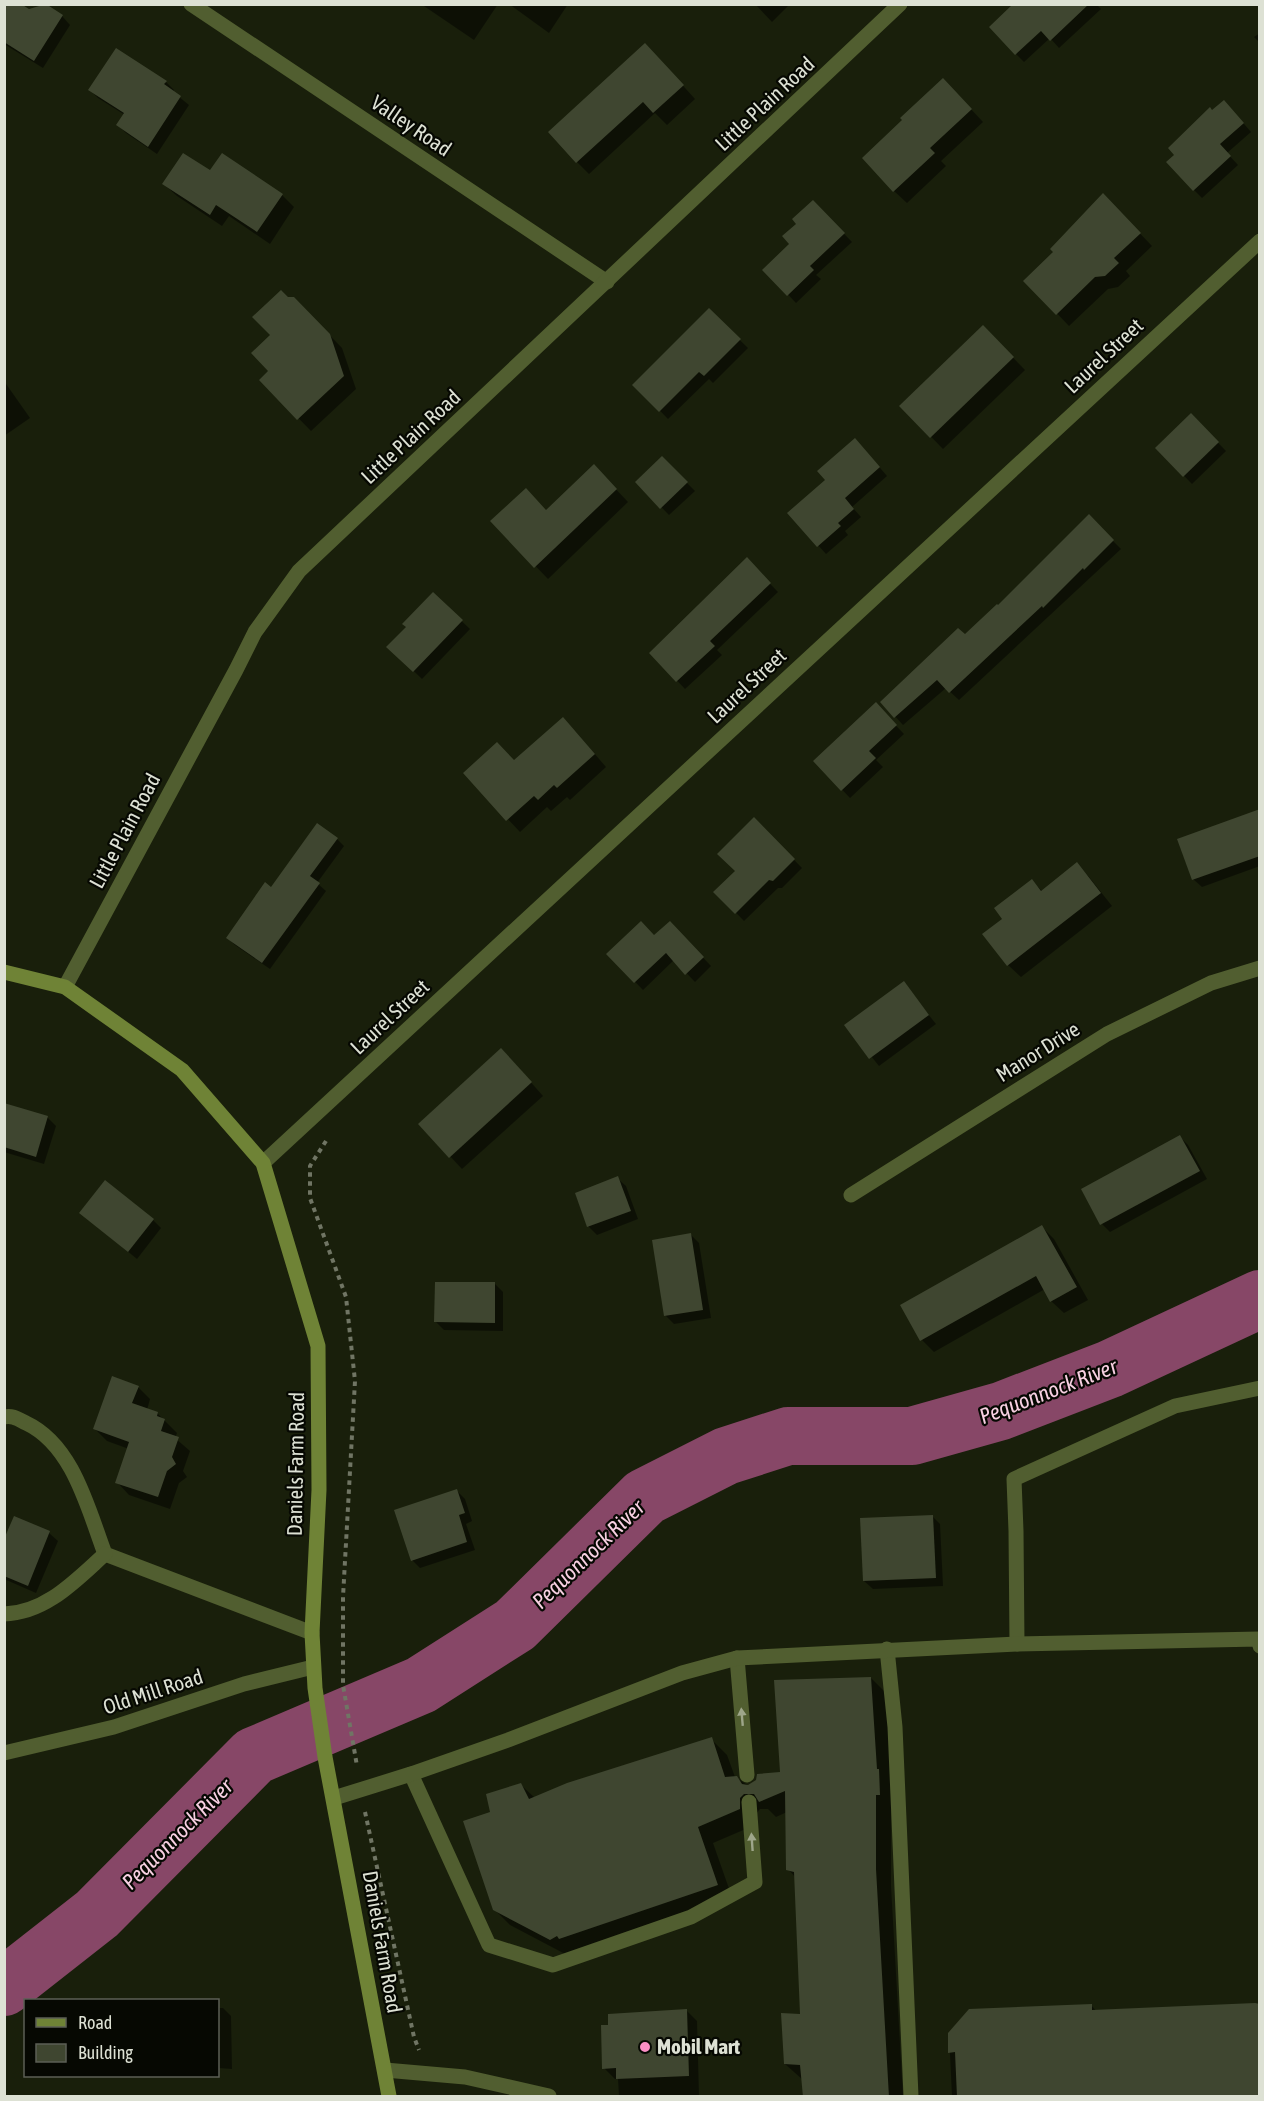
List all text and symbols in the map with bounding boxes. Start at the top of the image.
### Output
street label: Little Plain Road [710,51,819,155]
street label: Valley Road [367,90,456,161]
street label: Laurel Street [1059,313,1147,398]
street label: Little Plain Road [356,384,465,488]
street label: Laurel Street [702,643,790,728]
street label: Little Plain Road [84,769,164,892]
street label: Laurel Street [345,974,433,1059]
street label: Manor Drive [991,1016,1084,1086]
water label: Pequonnock River [975,1352,1122,1429]
street label: Daniels Farm Road [282,1392,308,1536]
water label: Pequonnock River [527,1493,650,1614]
street label: Old Mill Road [100,1664,206,1718]
one-way arrow [737,1707,747,1726]
water label: Pequonnock River [116,1772,239,1895]
one-way arrow [747,1832,757,1851]
street label: Daniels Farm Road [359,1869,407,2015]
legend [24,1999,219,2077]
text: Road [78,2012,112,2033]
place label: Mobil Mart [657,2034,740,2058]
marker: Mobil Mart [638,2040,652,2054]
text: Building [78,2042,133,2063]

